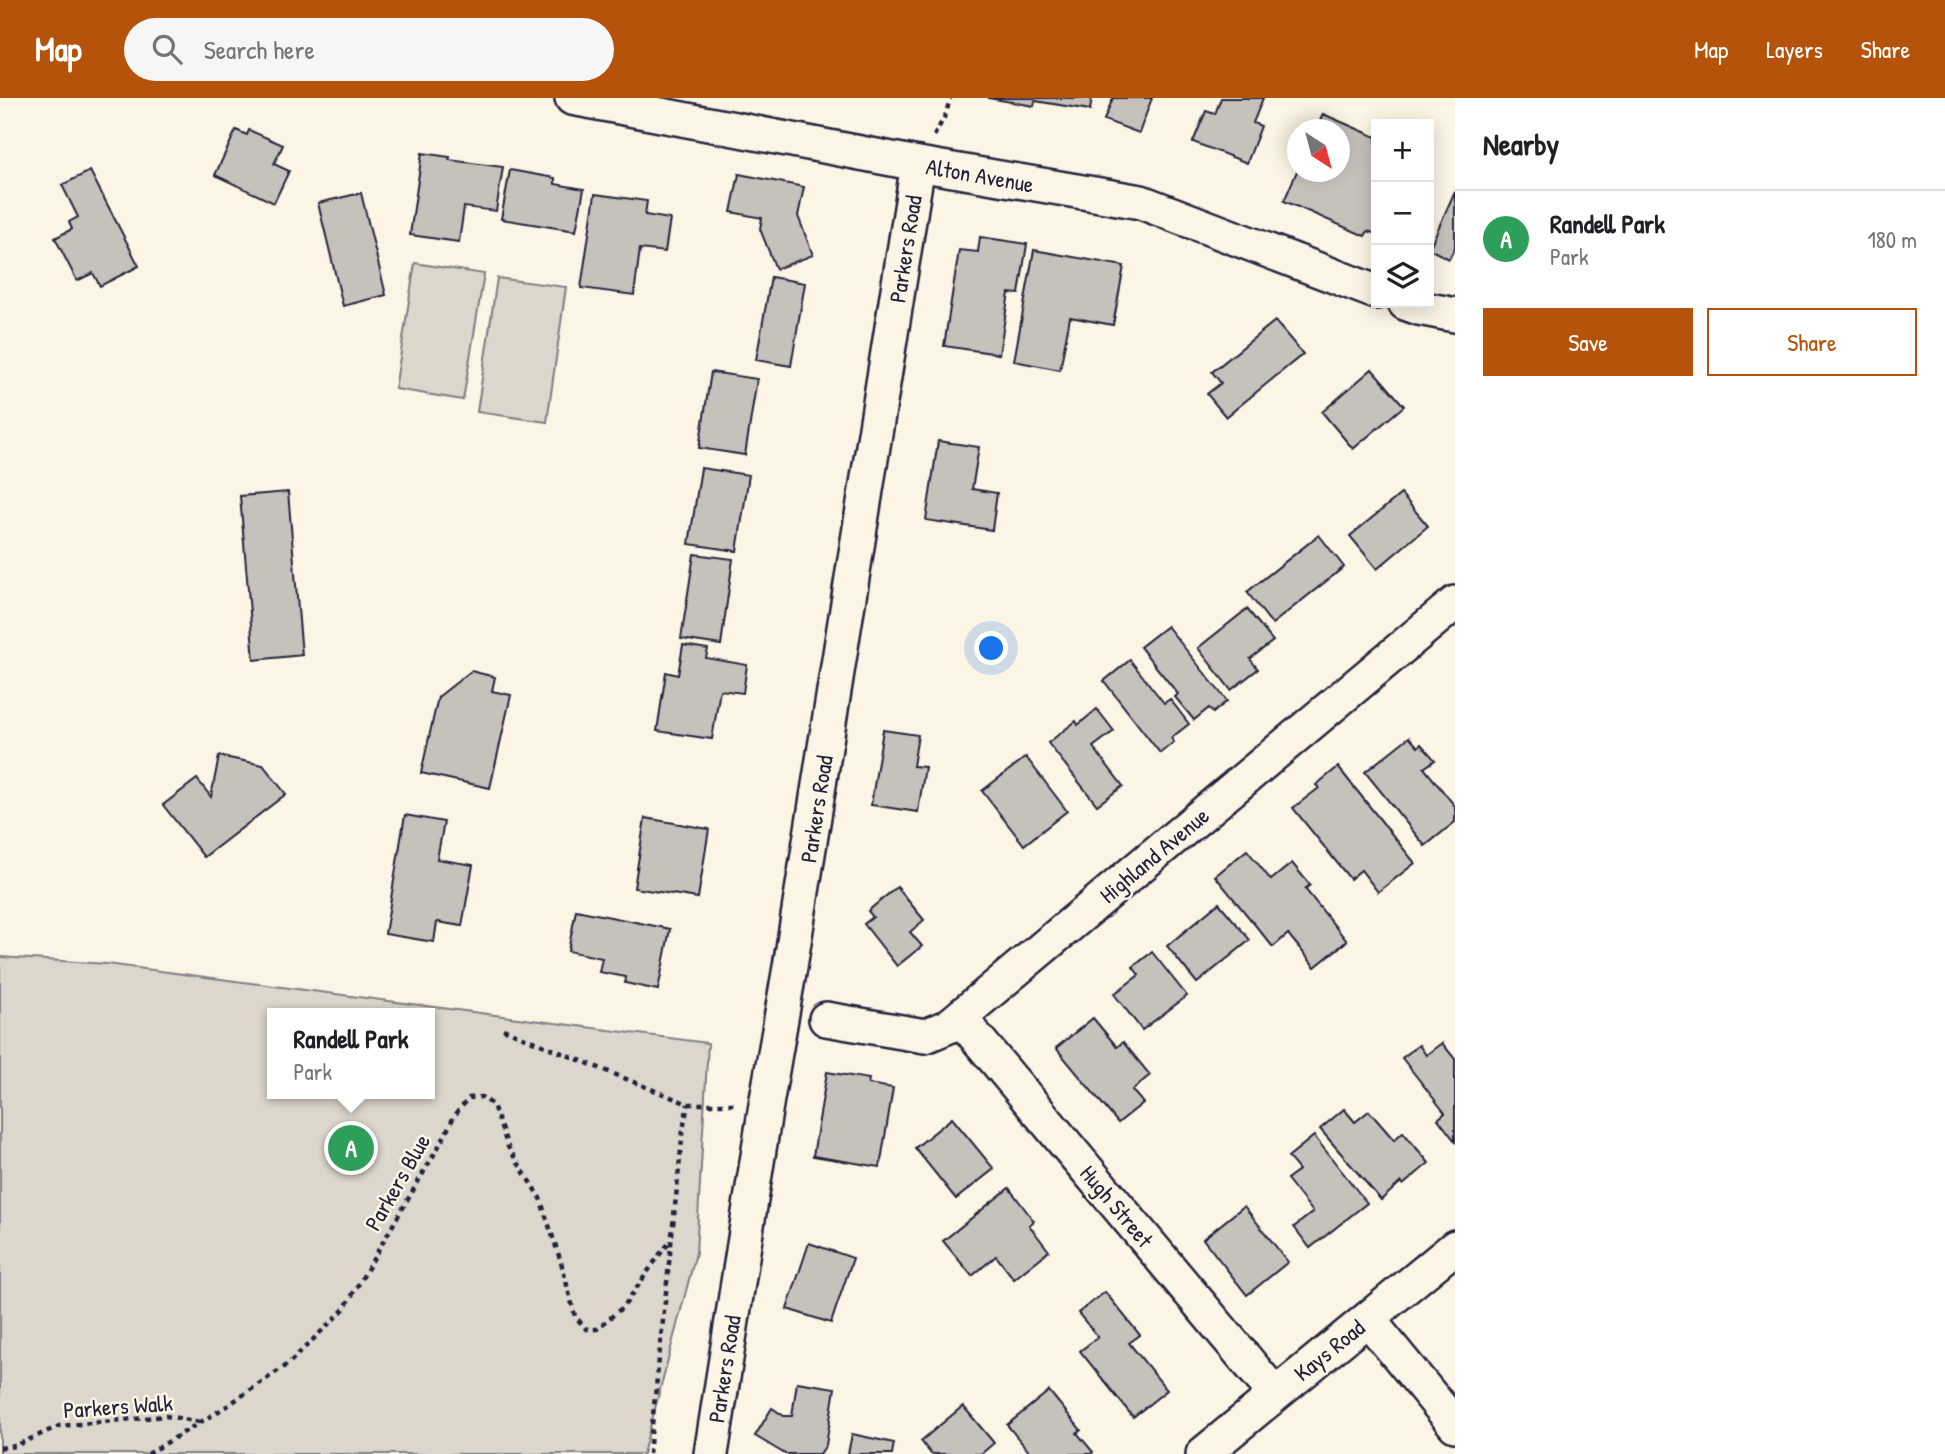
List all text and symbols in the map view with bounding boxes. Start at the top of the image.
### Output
search box [124,18,614,81]
text: Map [35,27,82,71]
icon: search [148,30,186,68]
text: Search here [204,32,315,67]
text: Map [1694,33,1728,65]
text: Layers [1766,33,1823,65]
text: Share [1861,33,1910,65]
north arrow [1287,119,1350,182]
map controls [1371,119,1434,308]
button: + [1371,119,1434,182]
text: Nearby [1483,124,1559,164]
street label: Alton Avenue [924,150,1036,200]
button: − [1371,182,1434,245]
street label: Parkers Road [881,193,929,305]
text: Randell Park [1550,206,1665,241]
text: A [1500,224,1512,255]
text: 180 m [1867,224,1917,255]
text: Park [1550,241,1588,272]
button: layers [1371,245,1434,308]
button: Save [1483,308,1693,376]
button: Share [1707,308,1917,376]
your location [974,631,1008,665]
street label: Parkers Road [792,753,840,865]
street label: Highland Avenue [1093,800,1215,910]
popup [267,1008,435,1099]
text: Randell Park [294,1021,408,1056]
text: Park [294,1056,332,1087]
pin: A [328,1122,374,1174]
street label: Parkers Blue [357,1128,437,1236]
street label: Hugh Street [1073,1158,1161,1255]
street label: Kays Road [1287,1312,1371,1388]
street label: Parkers Road [700,1313,748,1425]
street label: Parkers Walk [62,1387,174,1425]

